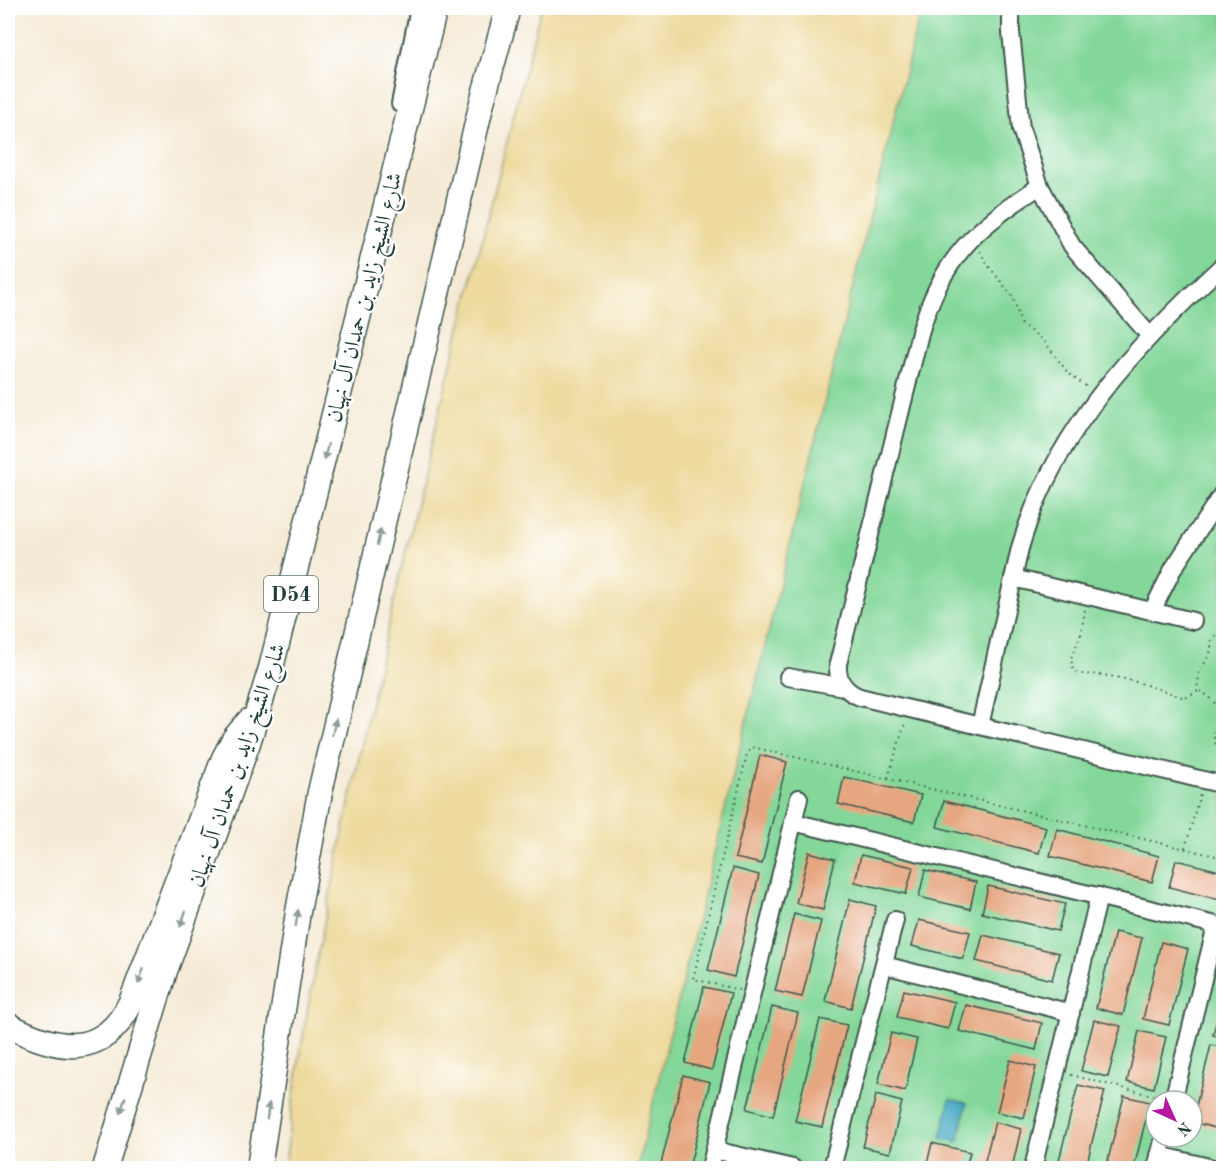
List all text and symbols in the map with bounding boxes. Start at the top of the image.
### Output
street label: شارع الشيخ زايد بن حمدان آل نهيان [319,169,413,426]
one-way arrow [320,443,330,461]
one-way arrow [374,528,384,546]
road number: D54 [264,576,318,612]
street label: شارع الشيخ زايد بن حمدان آل نهيان [182,640,297,893]
one-way arrow [330,717,340,736]
one-way arrow [293,908,302,927]
one-way arrow [178,910,188,928]
one-way arrow [136,967,145,985]
north arrow [1144,1089,1204,1149]
one-way arrow [118,1096,127,1114]
one-way arrow [263,1101,272,1120]
text: N [1173,1118,1193,1139]

